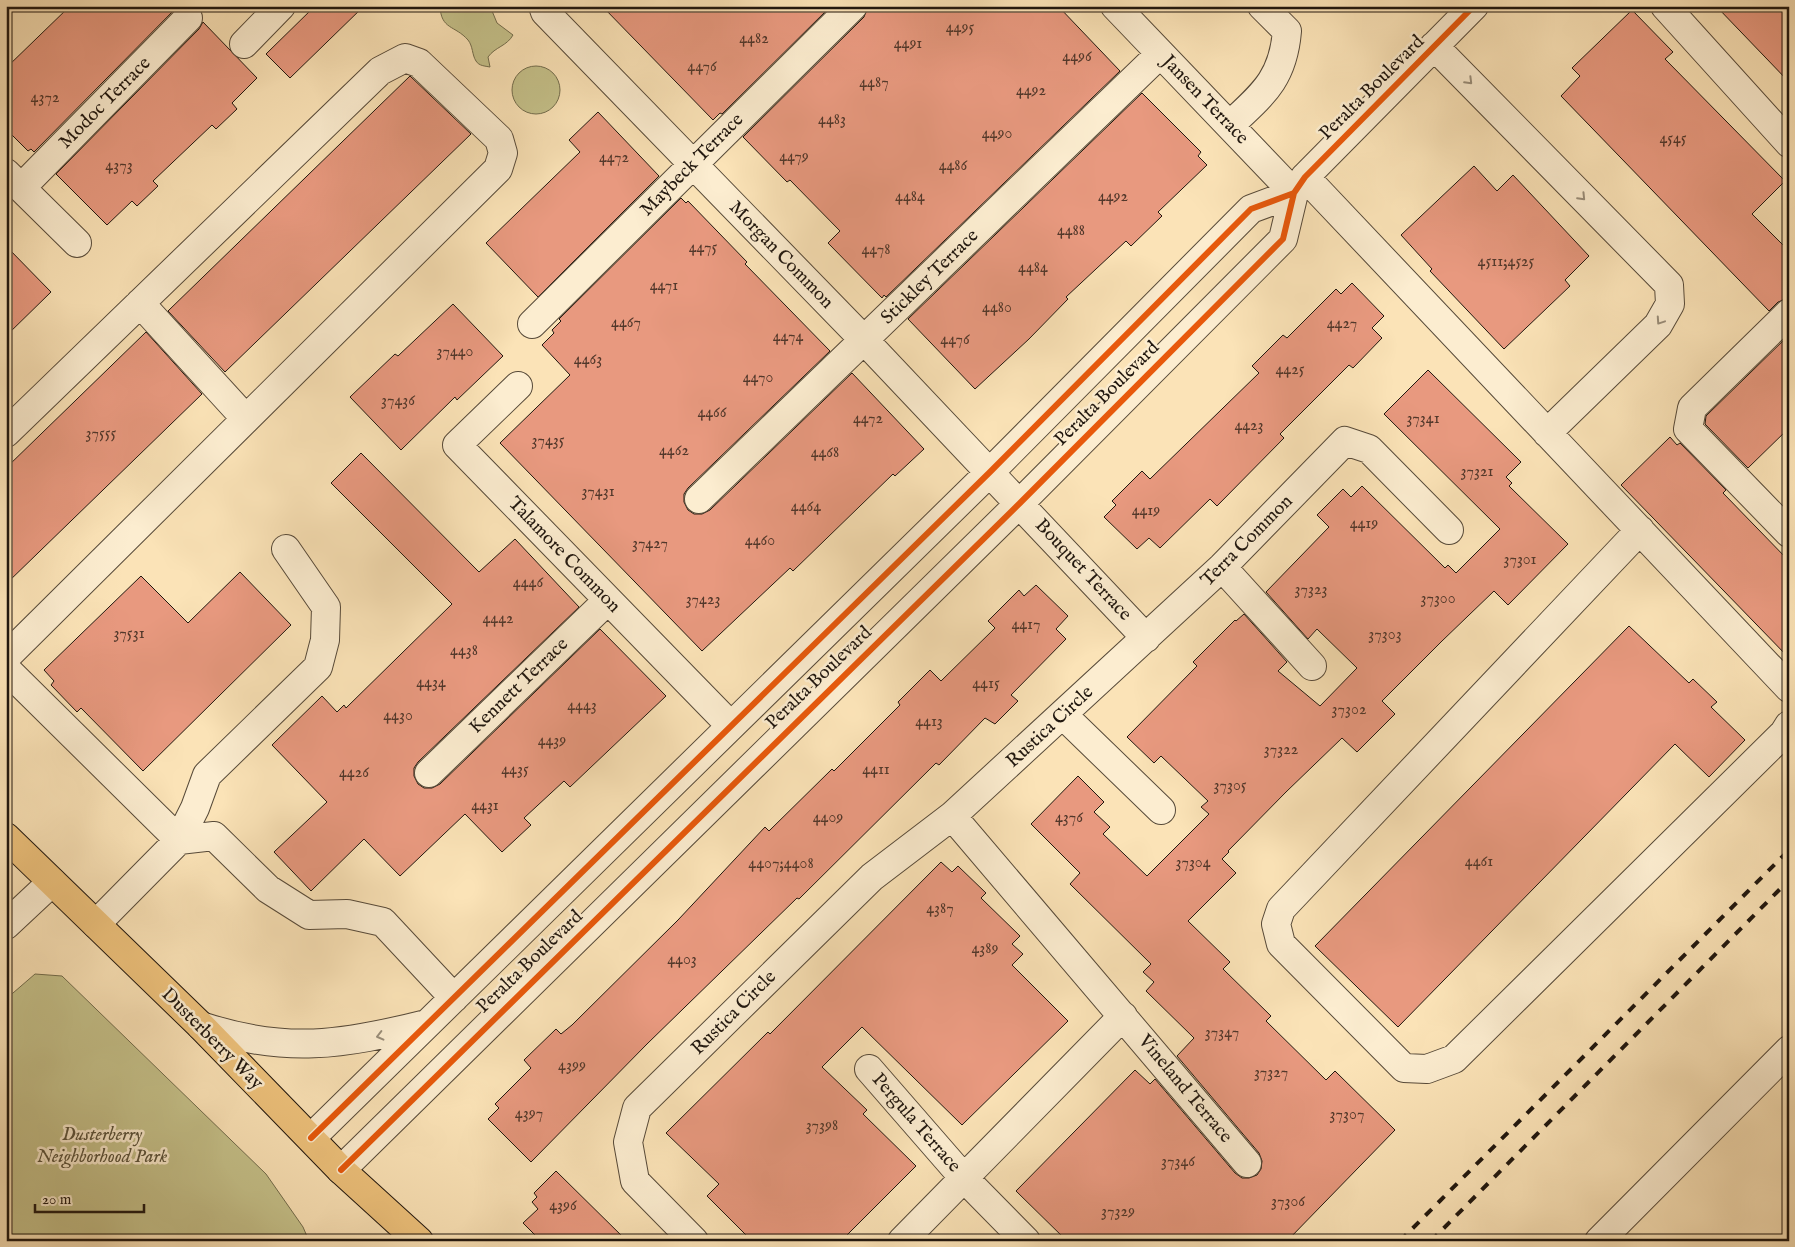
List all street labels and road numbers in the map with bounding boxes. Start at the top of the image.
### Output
street label: Peralta Boulevard [1314,30,1430,146]
street label: Jansen Terrace [1155,49,1254,150]
street label: Modoc Terrace [54,52,156,154]
street label: Maybeck Terrace [635,108,749,222]
street label: Morgan Common [723,196,839,314]
street label: Stickley Terrace [876,224,984,330]
street label: Peralta Boulevard [1049,336,1165,452]
street label: Terra Common [1196,490,1298,592]
street label: Talamore Common [503,492,625,618]
street label: Bouquet Terrace [1029,514,1137,626]
street label: Peralta Boulevard [761,621,878,735]
street label: Kennett Terrace [464,633,574,739]
street label: Rustica Circle [1001,680,1099,773]
street label: Peralta Boulevard [472,905,589,1019]
street label: Rustica Circle [686,965,782,1061]
street label: Dusterberry Way [156,983,269,1096]
street label: Vineland Terrace [1132,1029,1237,1148]
street label: Pergula Terrace [866,1068,966,1178]

